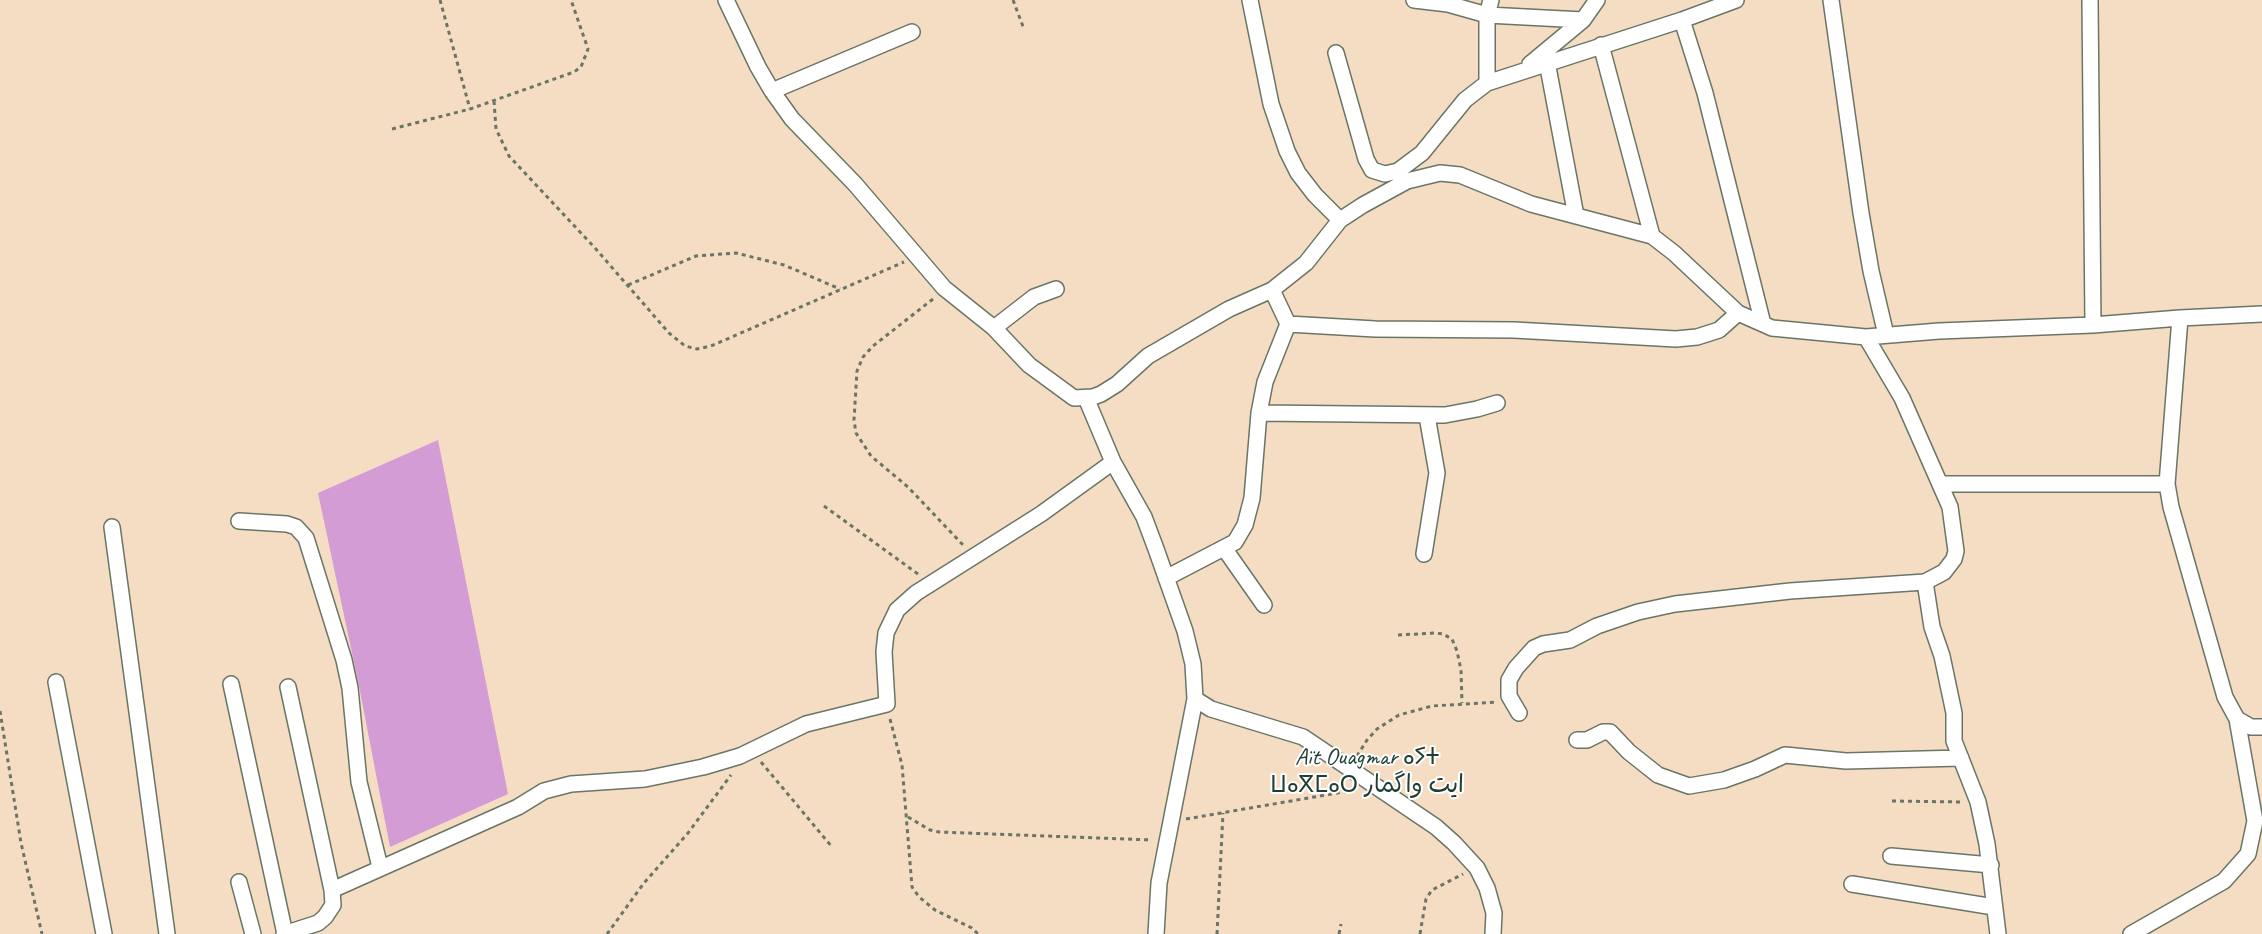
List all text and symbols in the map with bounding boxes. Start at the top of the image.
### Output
district label: Aït Ouagmar ⴰⵢⵜ ⵡⴰⴳⵎⴰⵔ ايت واگمار [1270,744,1464,800]

